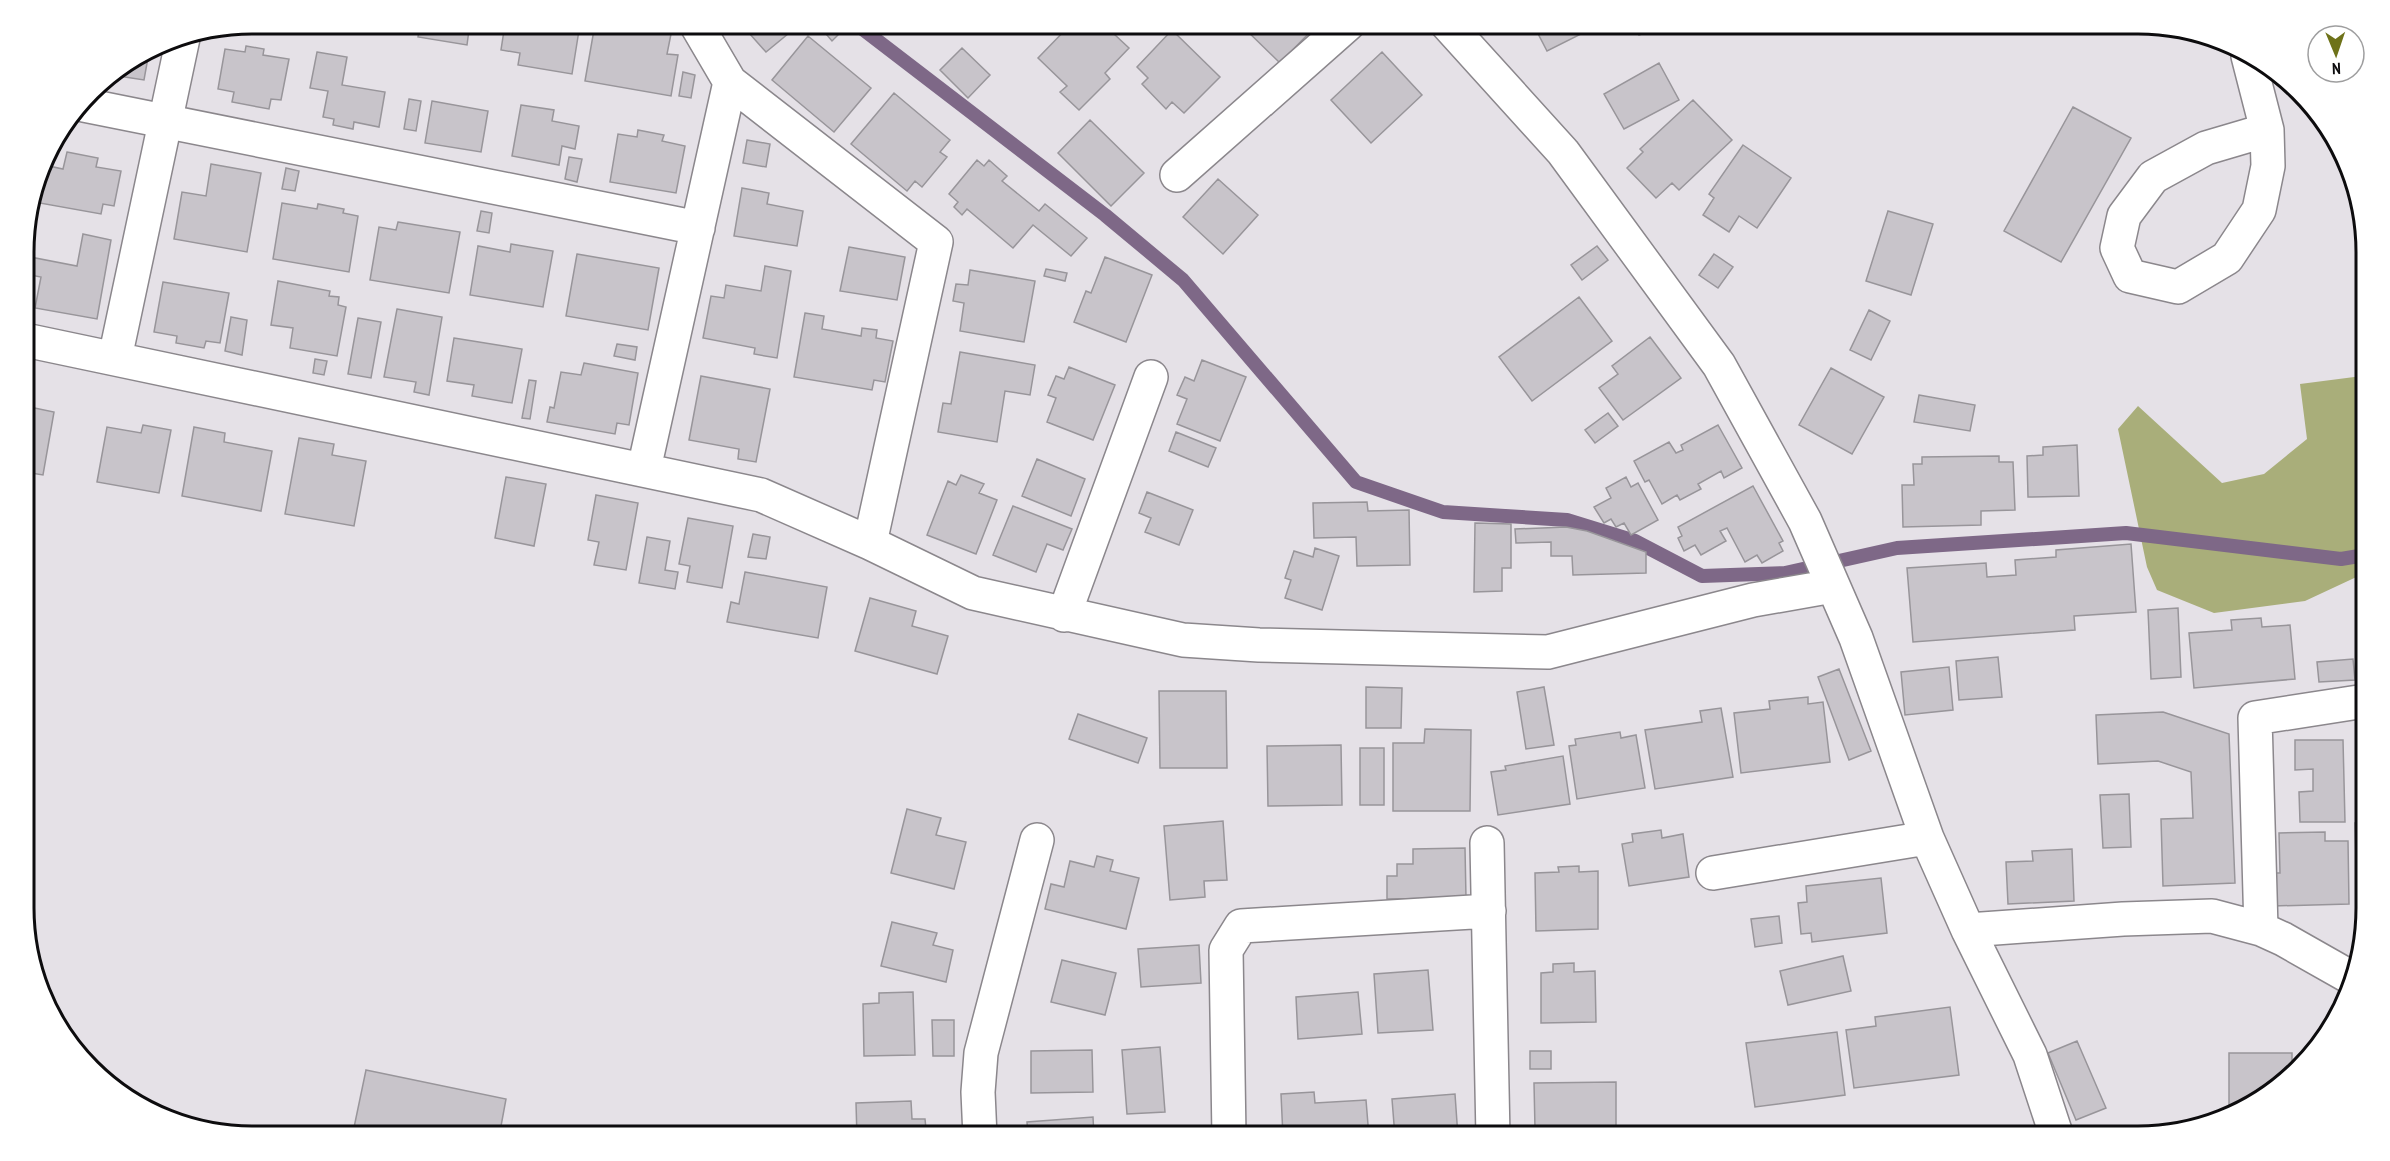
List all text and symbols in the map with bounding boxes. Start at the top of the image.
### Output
north arrow [2306,24,2366,84]
text: N [2332,59,2341,79]

